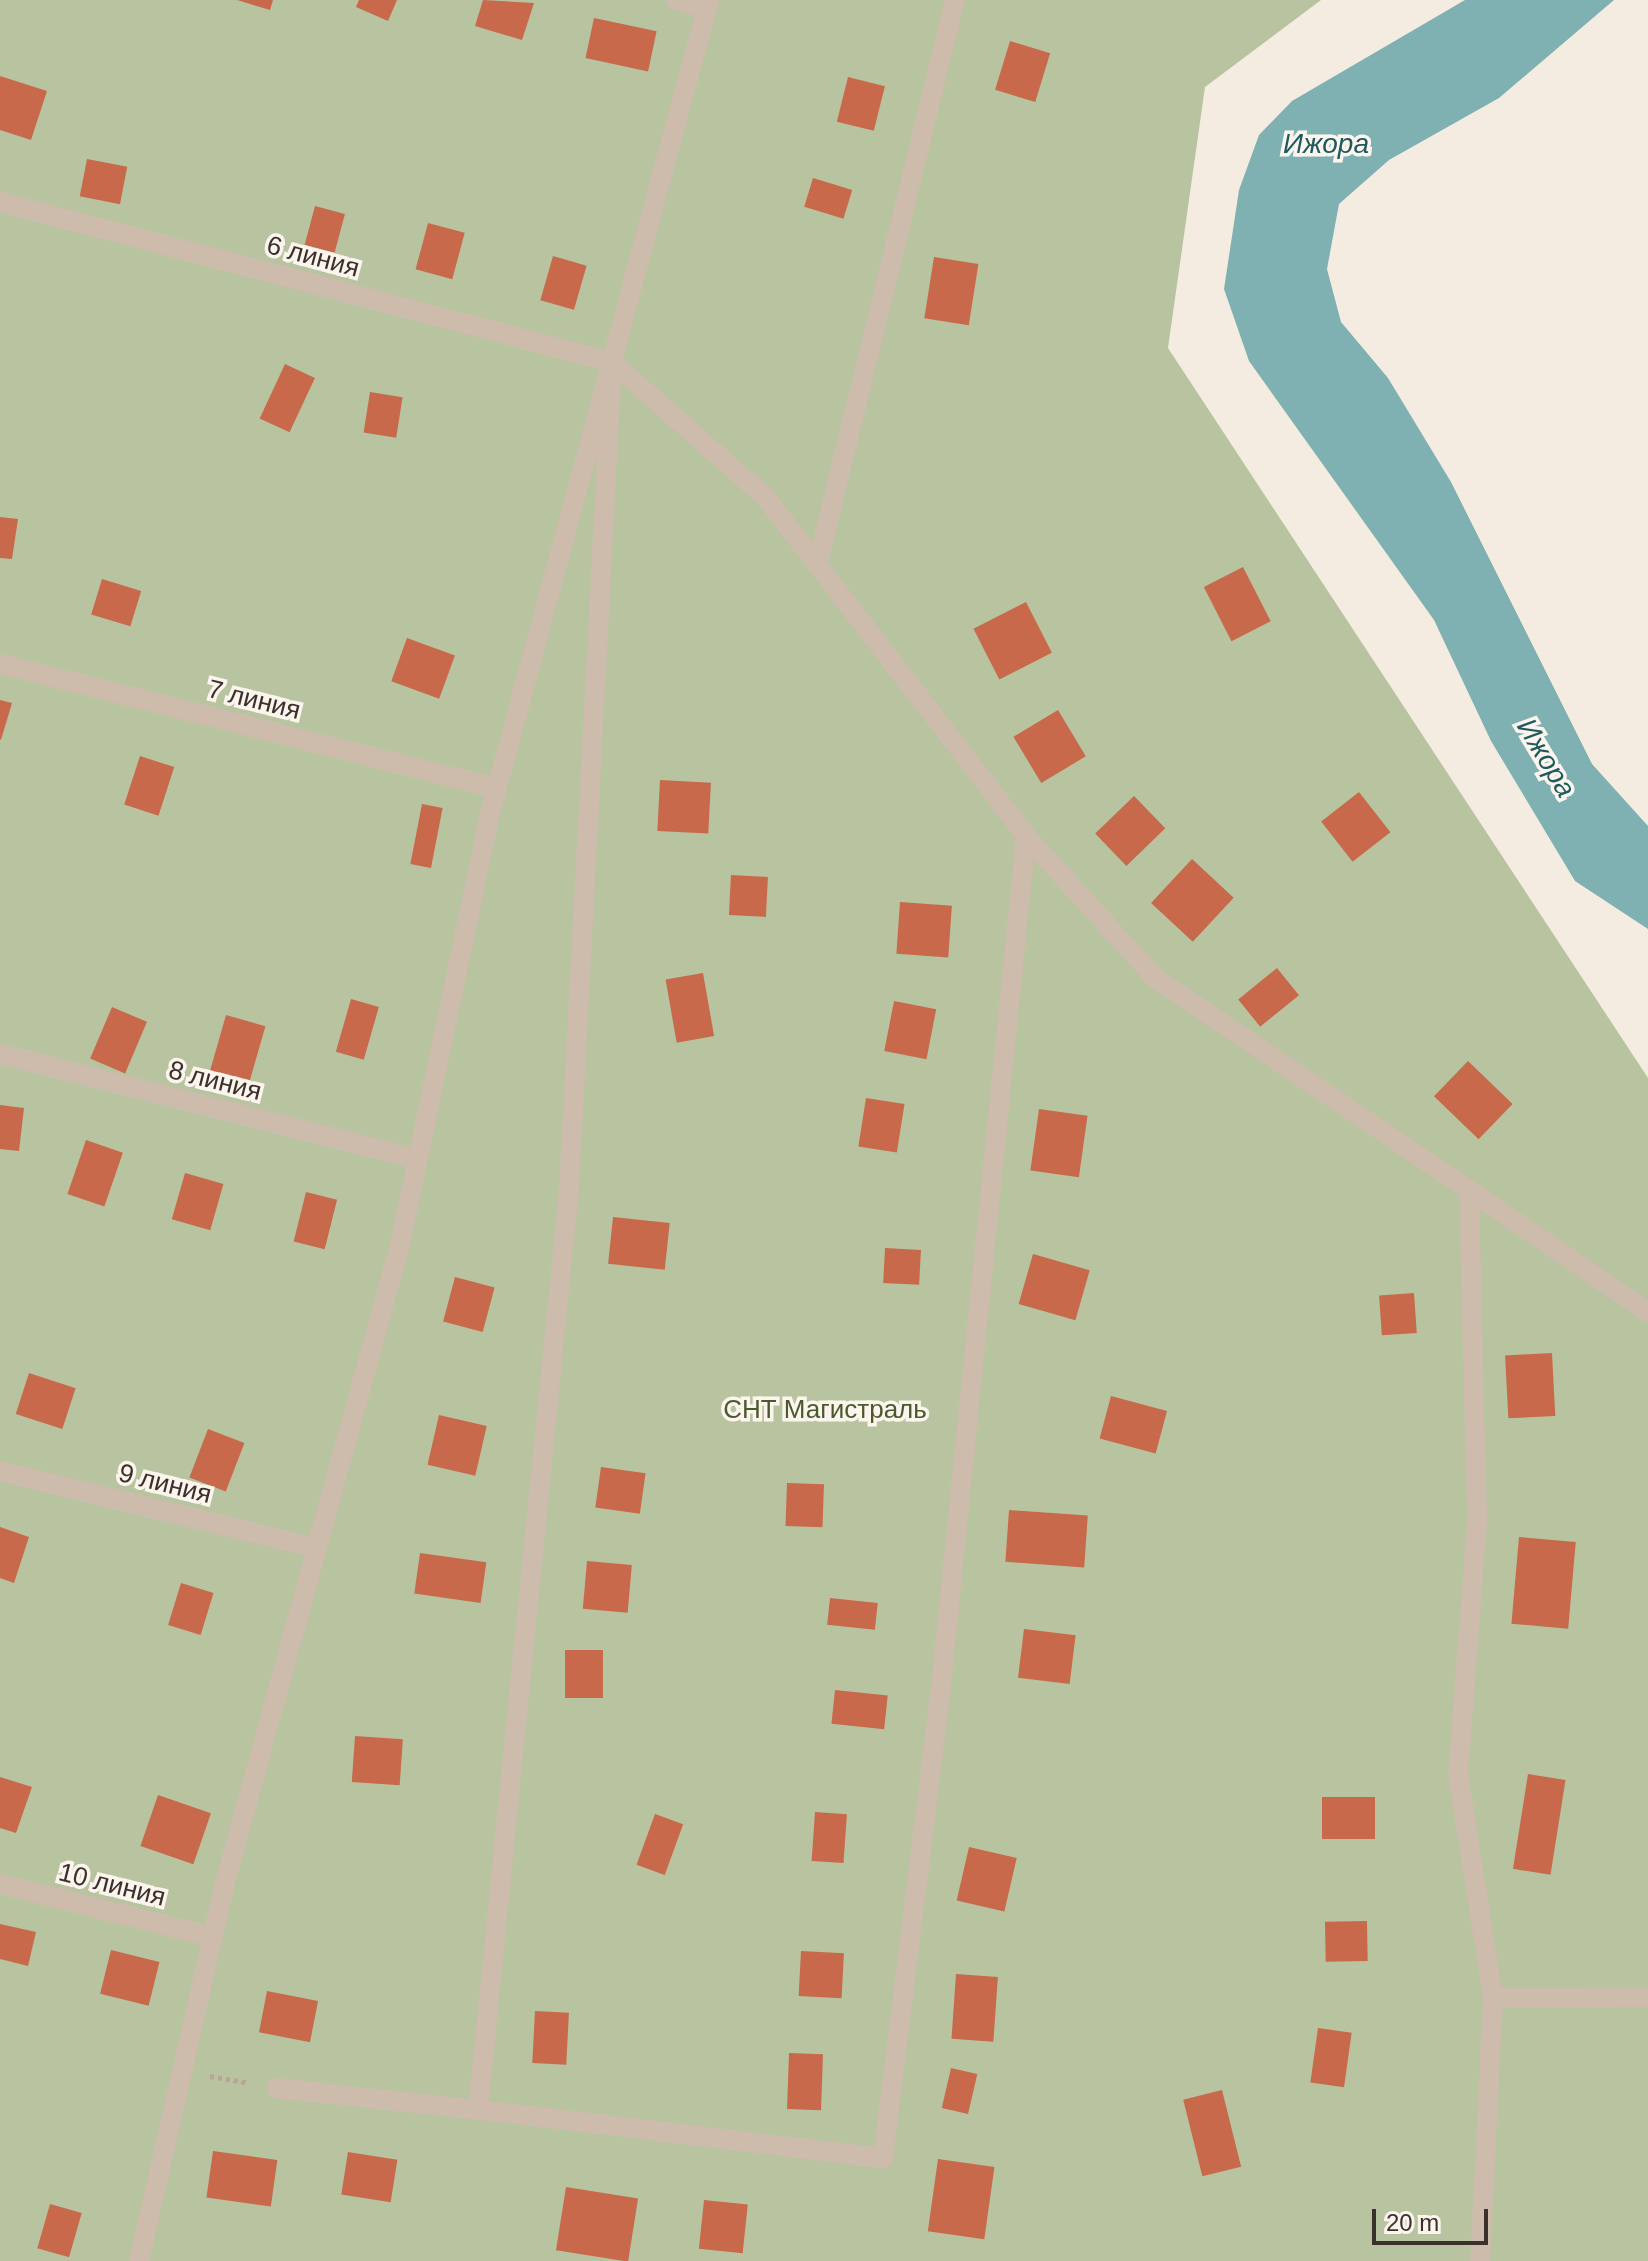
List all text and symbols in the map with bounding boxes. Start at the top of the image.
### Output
water label: Ижора [1283,127,1369,161]
street label: 6 линия [263,230,363,284]
street label: 7 линия [204,673,304,727]
water label: Ижора [1509,712,1583,804]
street label: 8 линия [165,1054,265,1108]
park label: СНТ Магистраль [723,1394,927,1426]
street label: 9 линия [115,1457,215,1511]
street label: 10 линия [55,1857,169,1913]
scale bar [1376,2193,1492,2243]
text: 20 m [1386,2209,1439,2236]

